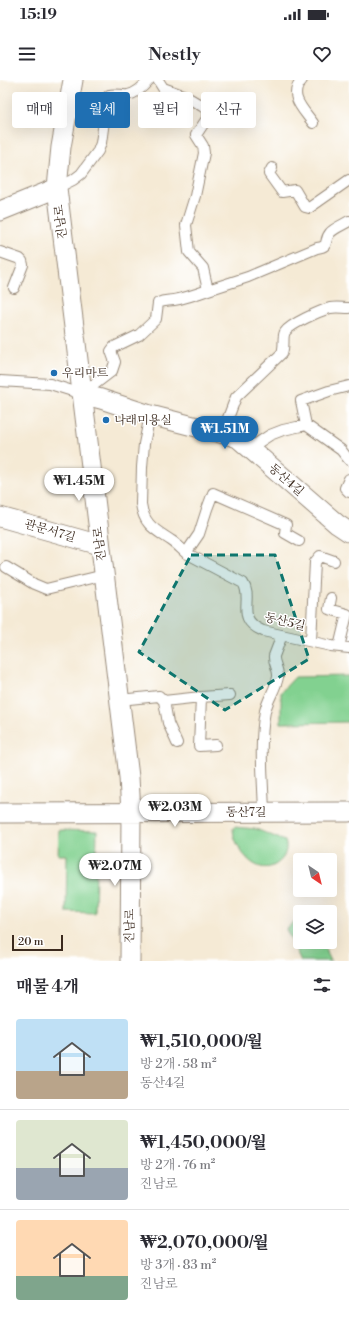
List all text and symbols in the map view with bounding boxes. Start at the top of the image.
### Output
text: 15:19 [20,5,57,24]
icon: menu [16,43,38,65]
text: Nestly [148,43,201,66]
icon: heart [311,43,333,65]
chip: 매매 [12,92,67,128]
chip: 월세 [75,92,130,128]
chip: 필터 [138,92,193,128]
chip: 신규 [201,92,256,128]
street label: 진남로 [51,203,71,240]
place label: 우리마트 [62,366,109,381]
marker: 우리마트 [49,368,59,378]
place label: 나래미용실 [114,413,172,428]
marker: 나래미용실 [101,415,111,425]
pin: ₩1.51M [192,416,258,450]
text: ₩1.51M [200,421,250,437]
street label: 동산4길 [265,461,307,499]
pin: ₩1.45M [46,468,112,502]
text: ₩1.45M [53,473,105,489]
street label: 관문서7길 [23,517,77,545]
street label: 진남로 [90,525,110,562]
street label: 동산5길 [263,610,307,634]
pin: ₩2.03M [142,794,208,828]
text: ₩2.03M [148,799,202,815]
street label: 동산7길 [226,805,266,820]
pin: ₩2.07M [82,853,148,887]
north arrow [293,853,337,897]
map controls [293,853,337,949]
text: ₩2.07M [88,858,142,874]
button: layers [293,905,337,949]
street label: 진남로 [122,908,138,944]
scale bar [12,933,63,952]
text: 20 m [18,935,43,949]
icon: filters [311,974,333,996]
text: 매물 4개 [16,976,79,998]
text: ₩1,510,000/월 [140,1031,263,1053]
icon: home [48,1035,96,1083]
text: 방 2개 · 58 m² [140,1056,216,1072]
text: 동산4길 [140,1075,185,1091]
text: ₩1,450,000/월 [140,1132,267,1154]
icon: home [48,1136,96,1184]
text: 방 2개 · 76 m² [140,1157,215,1173]
text: 진남로 [140,1176,178,1192]
text: ₩2,070,000/월 [140,1232,269,1254]
icon: home [48,1236,96,1284]
text: 방 3개 · 83 m² [140,1257,216,1273]
text: 진남로 [140,1276,178,1292]

